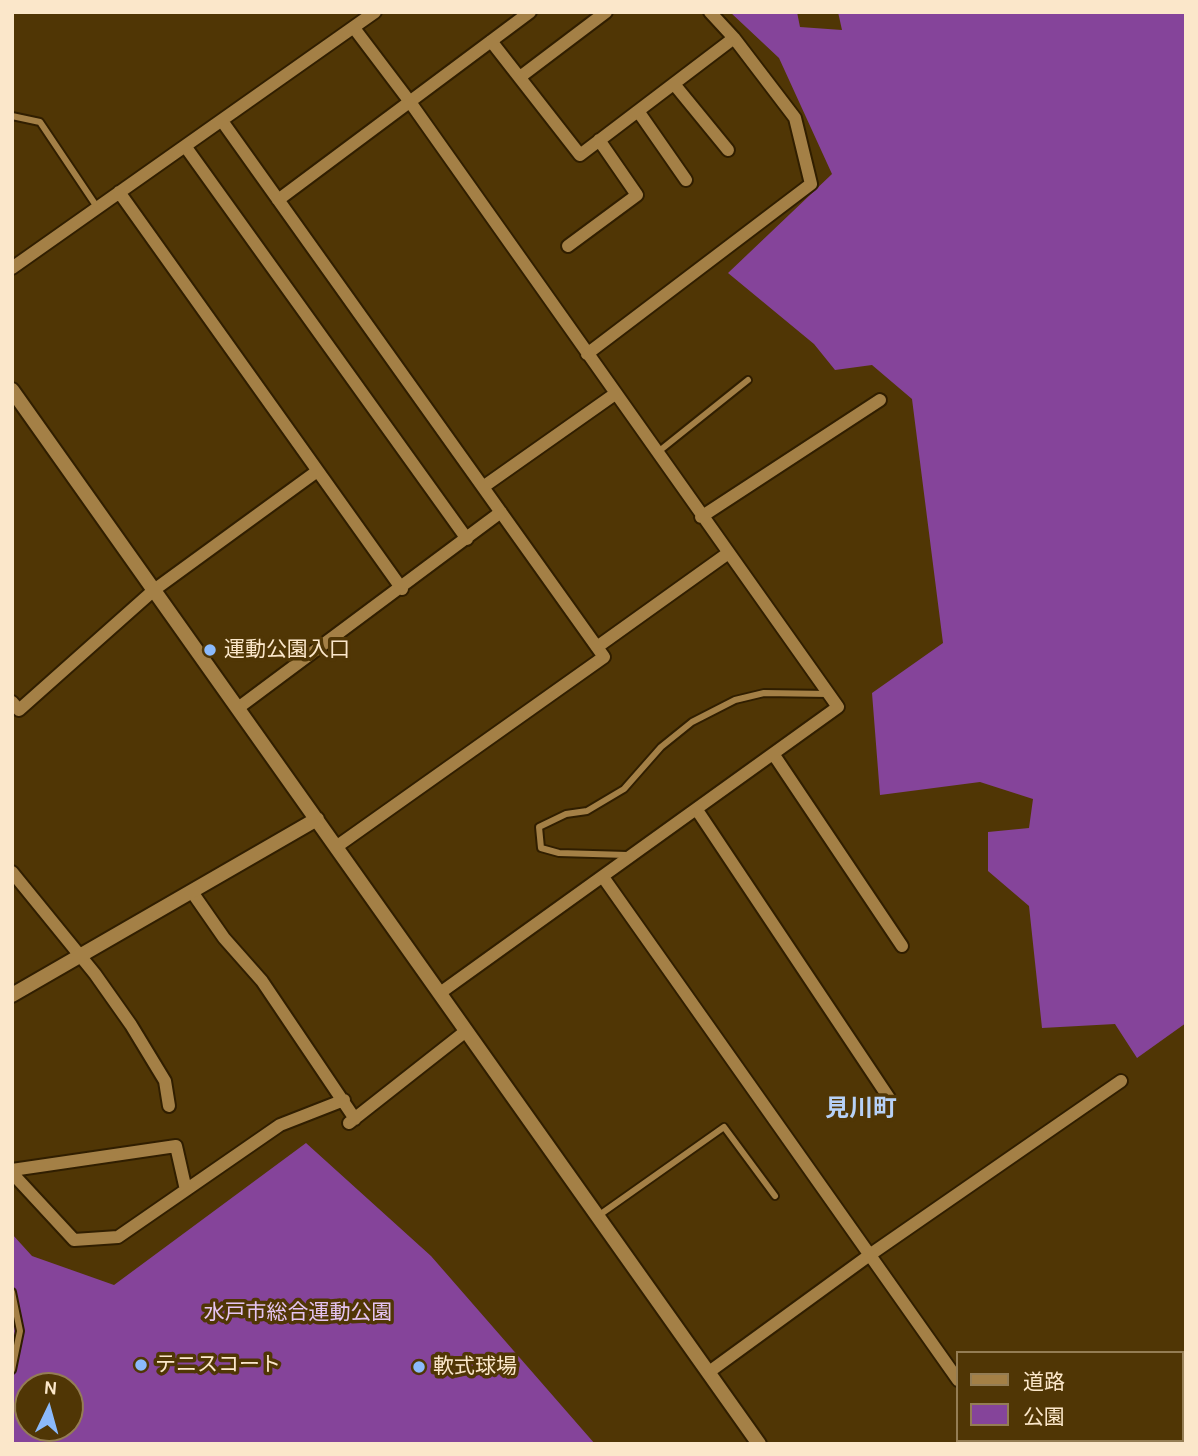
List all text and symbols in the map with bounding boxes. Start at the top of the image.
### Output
place label: 運動公園入口 [224,637,350,663]
marker: 運動公園入口 [202,642,218,658]
district label: 見川町 [825,1095,897,1123]
park label: 水戸市総合運動公園 [204,1300,392,1326]
legend [956,1351,1184,1442]
place label: テニスコート [155,1352,281,1378]
place label: 軟式球場 [433,1354,517,1380]
marker: テニスコート [133,1357,149,1373]
marker: 軟式球場 [411,1359,427,1375]
text: 道路 [1023,1370,1065,1394]
north arrow [14,1372,84,1442]
text: N [43,1377,58,1400]
text: 公園 [1023,1405,1065,1429]

